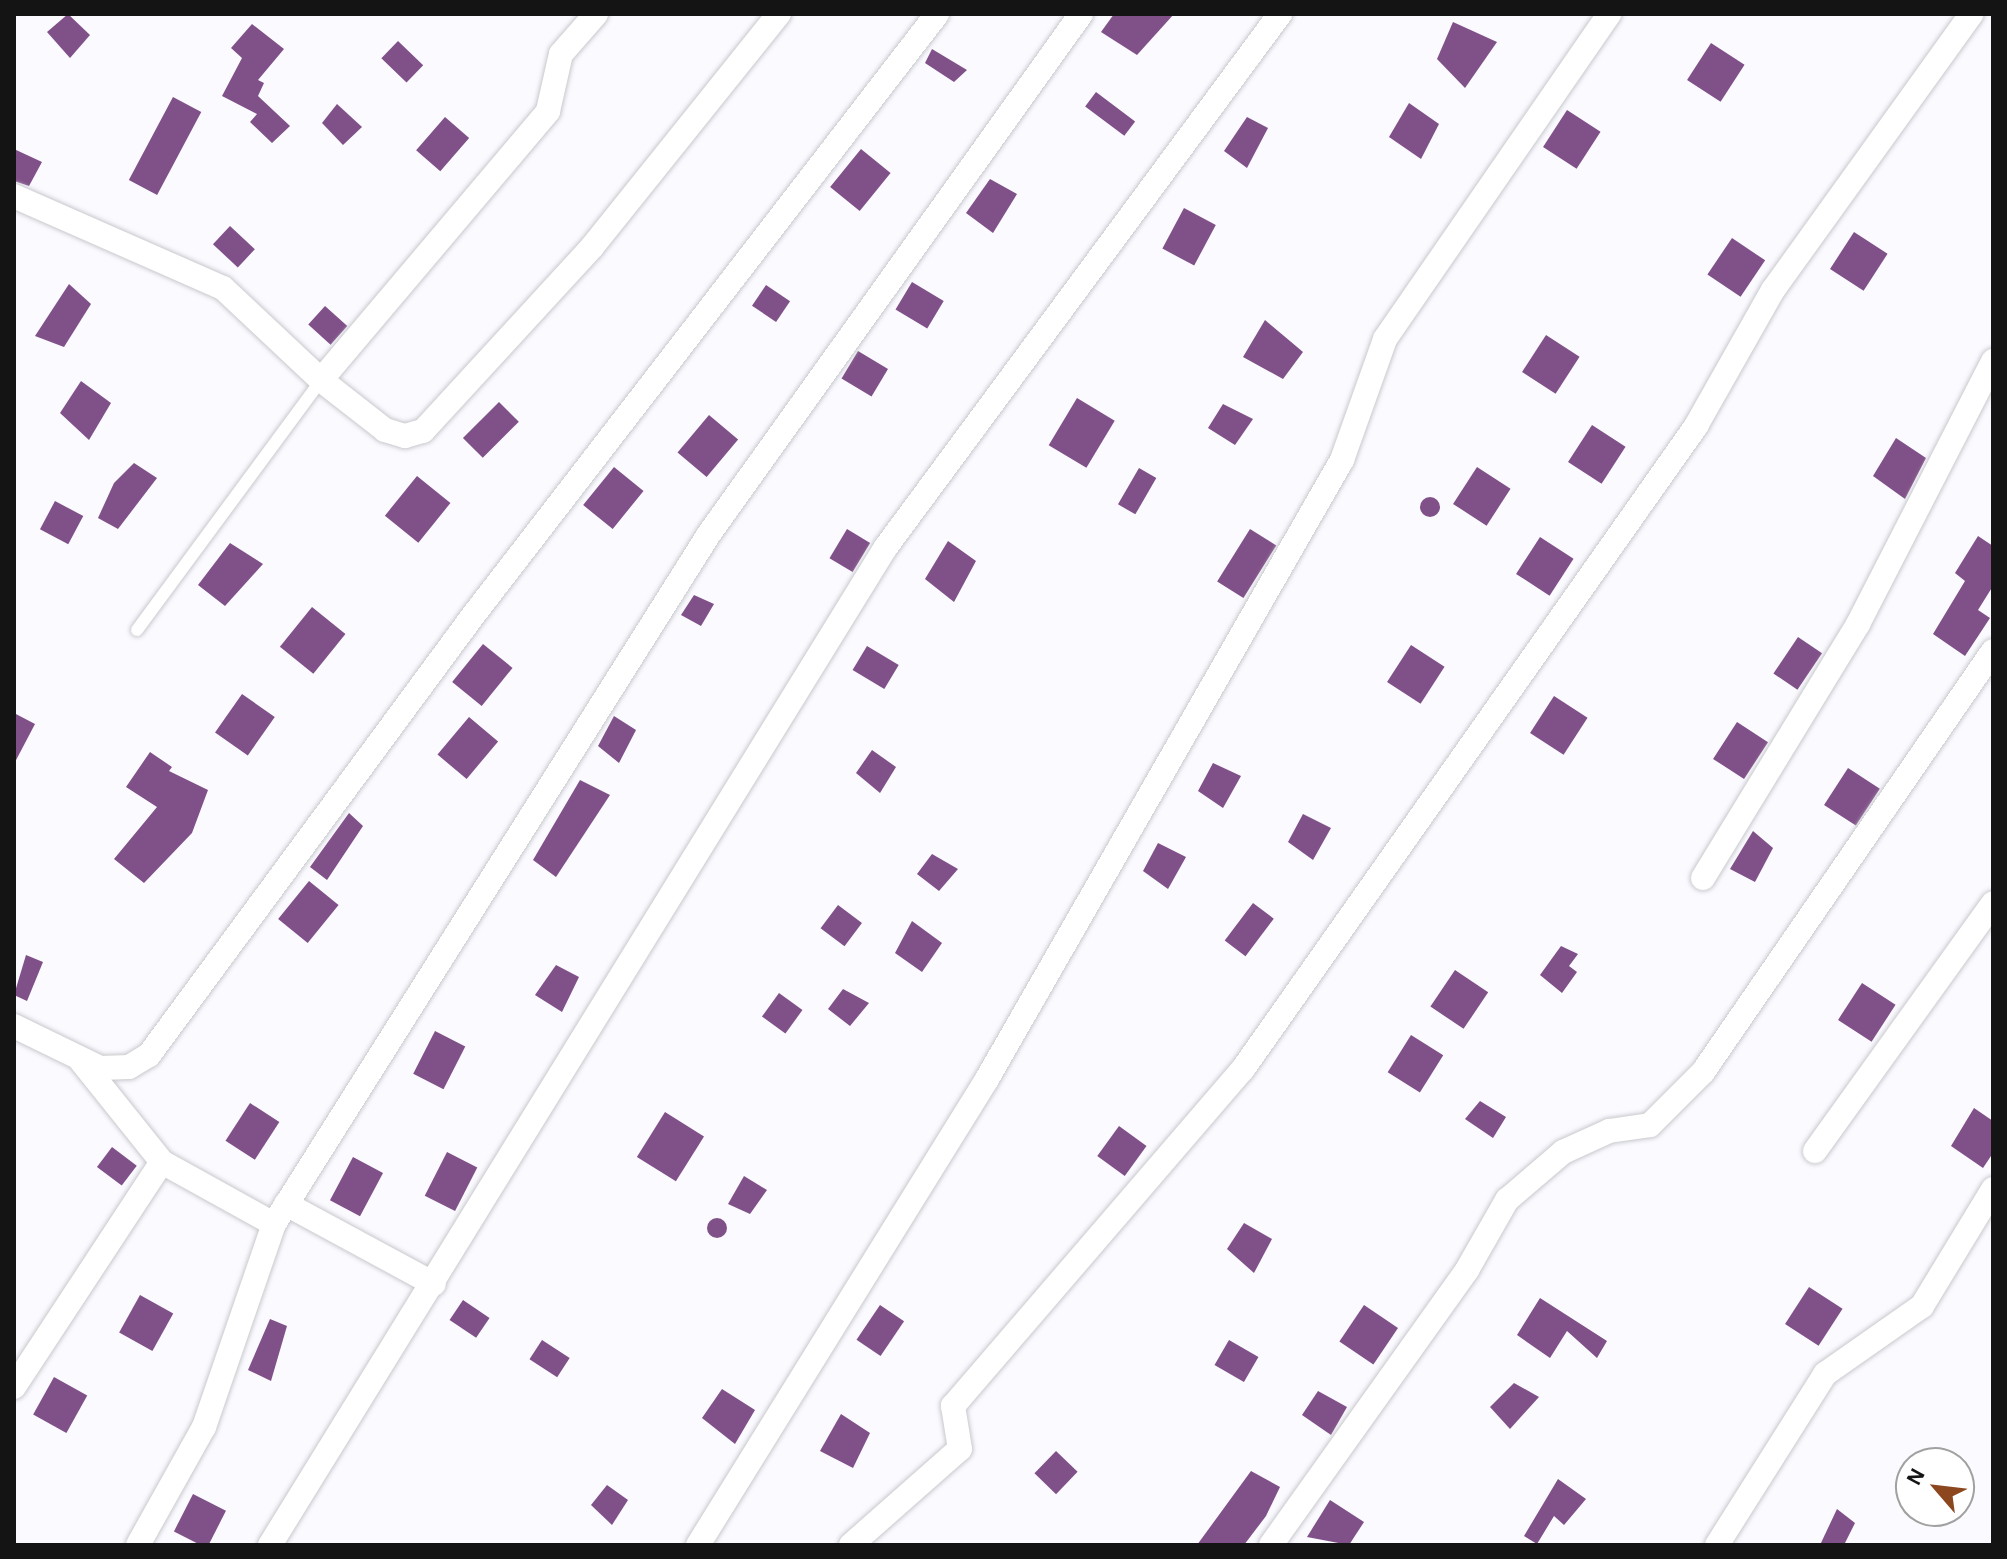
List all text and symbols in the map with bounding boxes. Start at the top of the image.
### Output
north arrow [1895,1447,1975,1527]
text: N [1902,1465,1929,1489]

